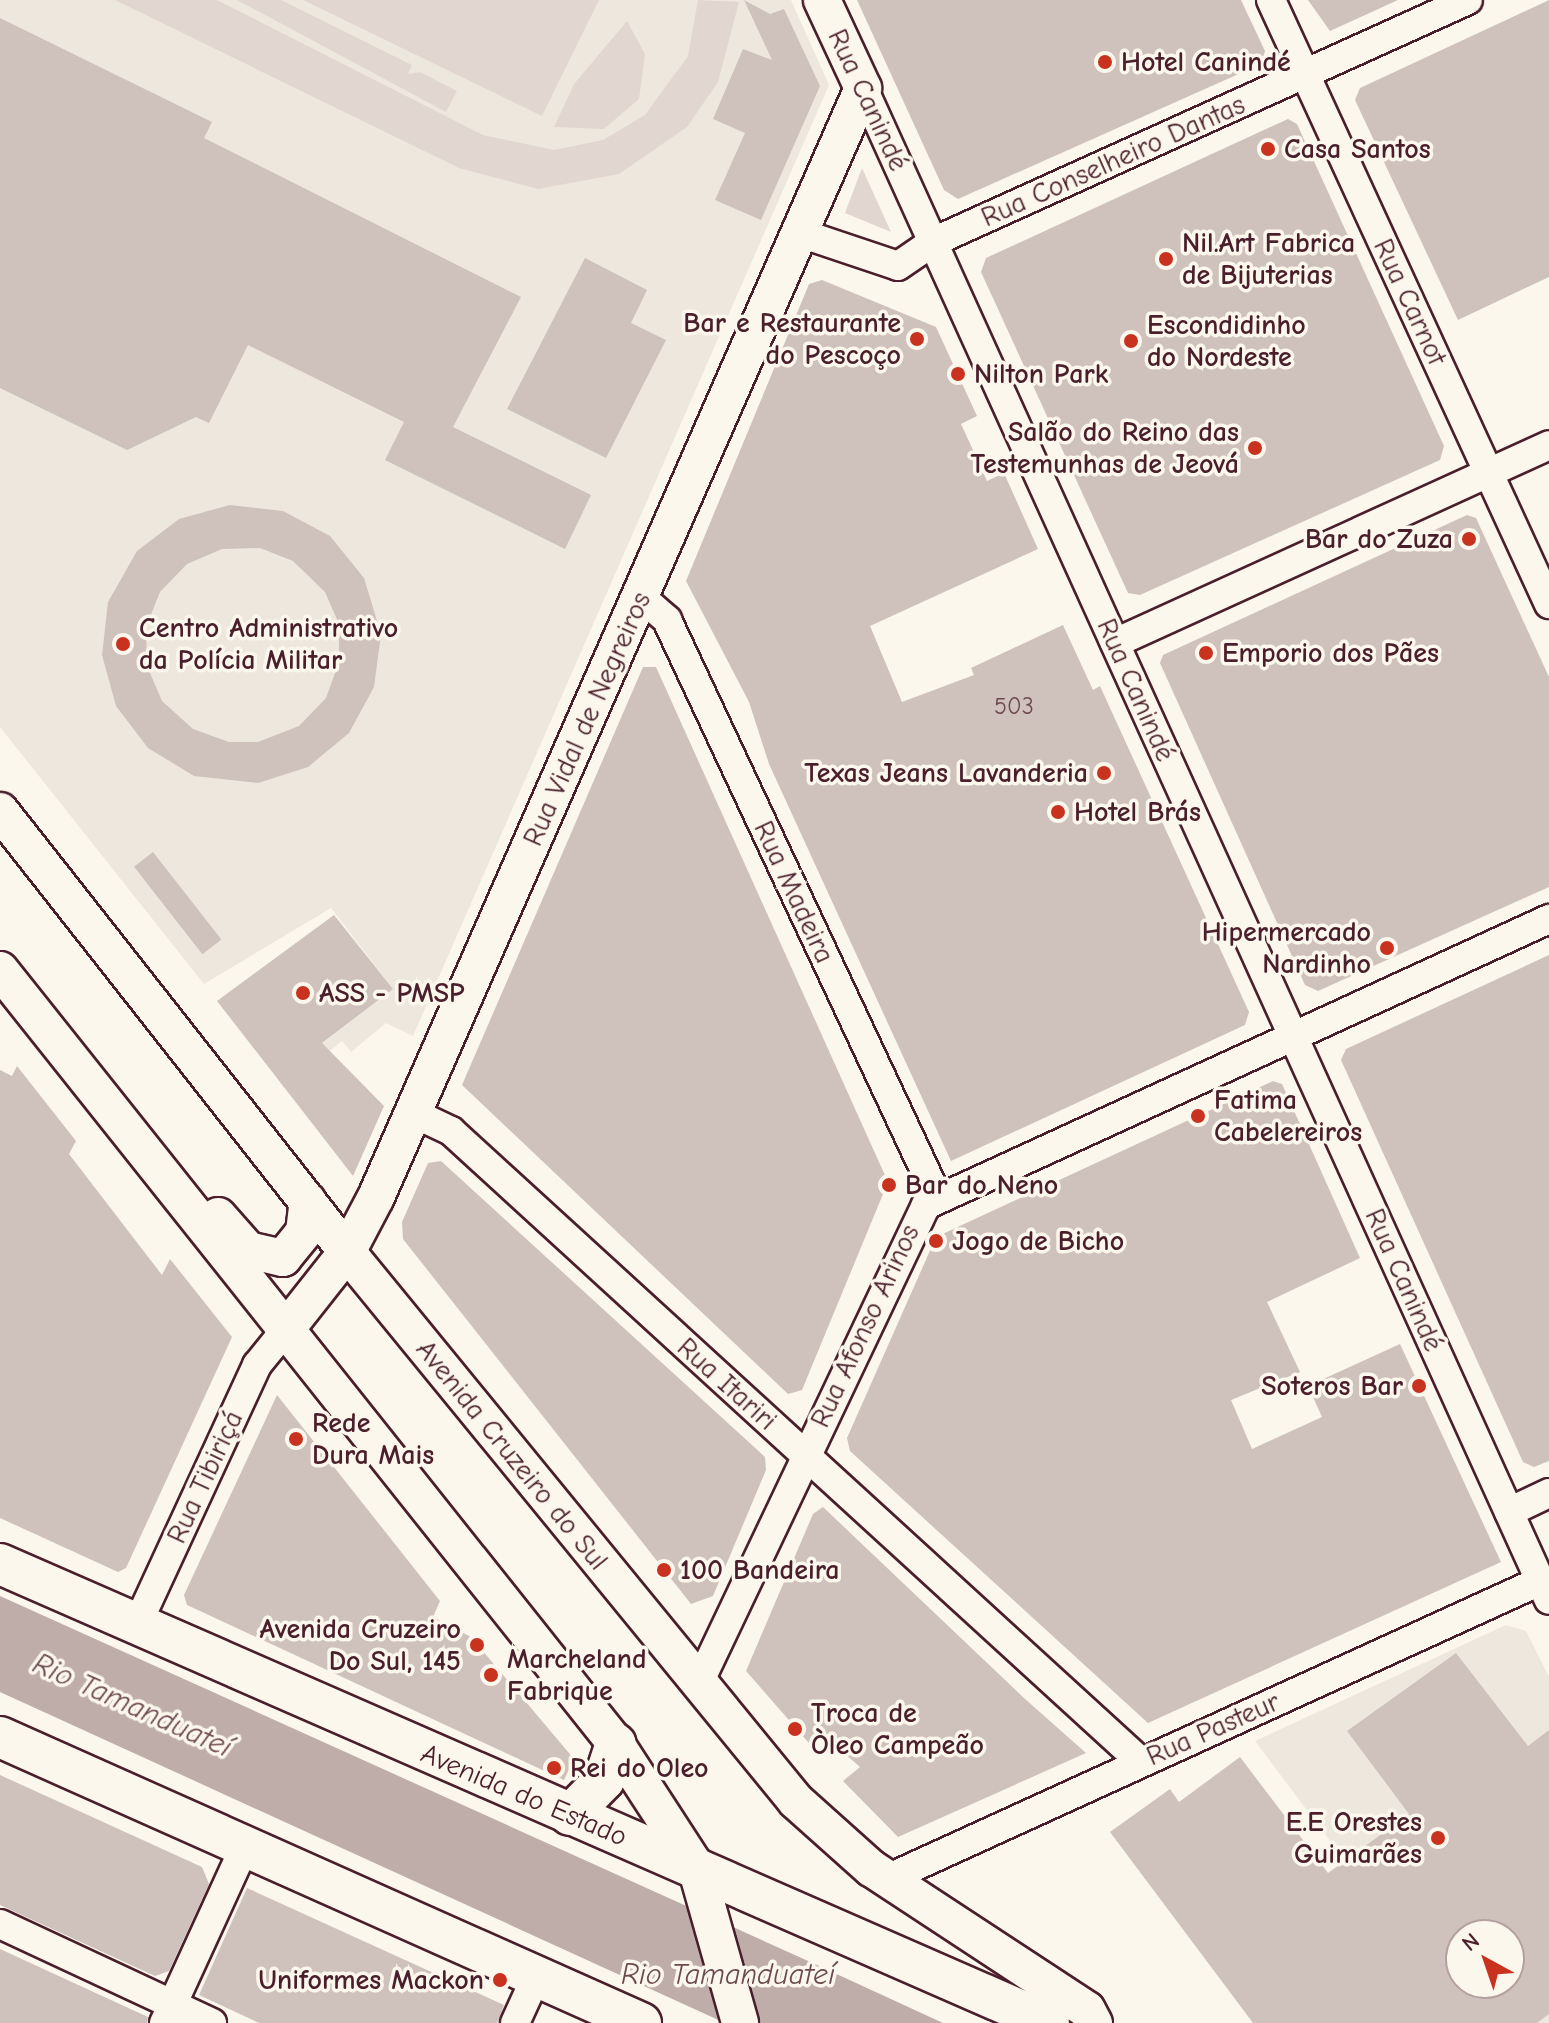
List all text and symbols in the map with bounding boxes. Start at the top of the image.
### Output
street label: Rua Canindé [821,24,915,176]
place label: Hotel Canindé [1121,45,1291,79]
marker: Hotel Canindé [1096,53,1114,71]
street label: Rua Conselheiro Dantas [976,88,1250,234]
place label: Casa Santos [1284,132,1431,166]
marker: Casa Santos [1259,140,1277,158]
place label: Nil.Art Fabrica de Bijuterias [1182,226,1355,292]
street label: Rua Carnot [1366,233,1454,371]
marker: Nil.Art Fabrica de Bijuterias [1157,250,1175,268]
place label: Bar e Restaurante do Pescoço [683,306,901,372]
place label: Escondidinho do Nordeste [1147,308,1306,374]
marker: Bar e Restaurante do Pescoço [908,330,926,348]
marker: Escondidinho do Nordeste [1122,332,1140,350]
place label: Nilton Park [974,357,1108,391]
marker: Nilton Park [949,365,967,383]
place label: Salão do Reino das Testemunhas de Jeová [971,415,1239,481]
marker: Salão do Reino das Testemunhas de Jeová [1246,439,1264,457]
place label: Bar do Zuza [1305,522,1453,556]
marker: Bar do Zuza [1460,530,1478,548]
street label: Rua Vidal de Negreiros [516,587,658,851]
place label: Centro Administrativo da Polícia Militar [139,611,398,677]
street label: Rua Canindé [1090,613,1182,767]
marker: Centro Administrativo da Polícia Militar [114,635,132,653]
place label: Emporio dos Pães [1222,636,1439,670]
marker: Emporio dos Pães [1197,644,1215,662]
house number: 503 [994,693,1034,721]
place label: Texas Jeans Lavanderia [804,756,1088,790]
marker: Texas Jeans Lavanderia [1095,764,1113,782]
place label: Hotel Brás [1074,795,1201,829]
marker: Hotel Brás [1049,803,1067,821]
street label: Rua Madeira [746,816,842,968]
place label: Hipermercado Nardinho [1202,915,1371,981]
marker: Hipermercado Nardinho [1378,939,1396,957]
place label: ASS - PMSP [319,976,465,1010]
marker: ASS - PMSP [294,984,312,1002]
place label: Fatima Cabelereiros [1214,1083,1362,1149]
marker: Fatima Cabelereiros [1189,1107,1207,1125]
place label: Bar do Neno [905,1168,1058,1202]
marker: Bar do Neno [880,1176,898,1194]
street label: Rua Canindé [1358,1203,1450,1357]
street label: Rua Afonso Arinos [803,1219,927,1433]
place label: Jogo de Bicho [952,1224,1124,1258]
marker: Jogo de Bicho [927,1232,945,1250]
street label: Rua Itariri [670,1331,784,1437]
street label: Avenida Cruzeiro do Sul [409,1333,615,1577]
place label: Soteros Bar [1261,1369,1403,1403]
marker: Soteros Bar [1410,1377,1428,1395]
street label: Rua Tibiriçá [160,1405,250,1549]
place label: Rede Dura Mais [312,1406,434,1472]
marker: Rede Dura Mais [287,1430,305,1448]
place label: 100 Bandeira [680,1553,839,1587]
marker: 100 Bandeira [655,1561,673,1579]
place label: Avenida Cruzeiro Do Sul, 145 [260,1612,461,1678]
marker: Avenida Cruzeiro Do Sul, 145 [468,1636,486,1654]
place label: Marcheland Fabrique [507,1642,647,1708]
water label: Rio Tamanduateí [27,1646,237,1766]
marker: Marcheland Fabrique [482,1666,500,1684]
street label: Rua Pasteur [1141,1685,1285,1773]
place label: Troca de Òleo Campeão [811,1696,984,1762]
marker: Troca de Òleo Campeão [786,1720,804,1738]
street label: Avenida do Estado [416,1736,632,1854]
place label: Rei do Oleo [570,1751,709,1785]
marker: Rei do Oleo [545,1759,563,1777]
place label: E.E Orestes Guimarães [1286,1805,1422,1871]
marker: E.E Orestes Guimarães [1429,1829,1447,1847]
north arrow [1445,1919,1525,1999]
text: N [1457,1928,1485,1957]
water label: Rio Tamanduateí [621,1957,835,1993]
place label: Uniformes Mackon [258,1963,484,1997]
marker: Uniformes Mackon [491,1971,509,1989]

